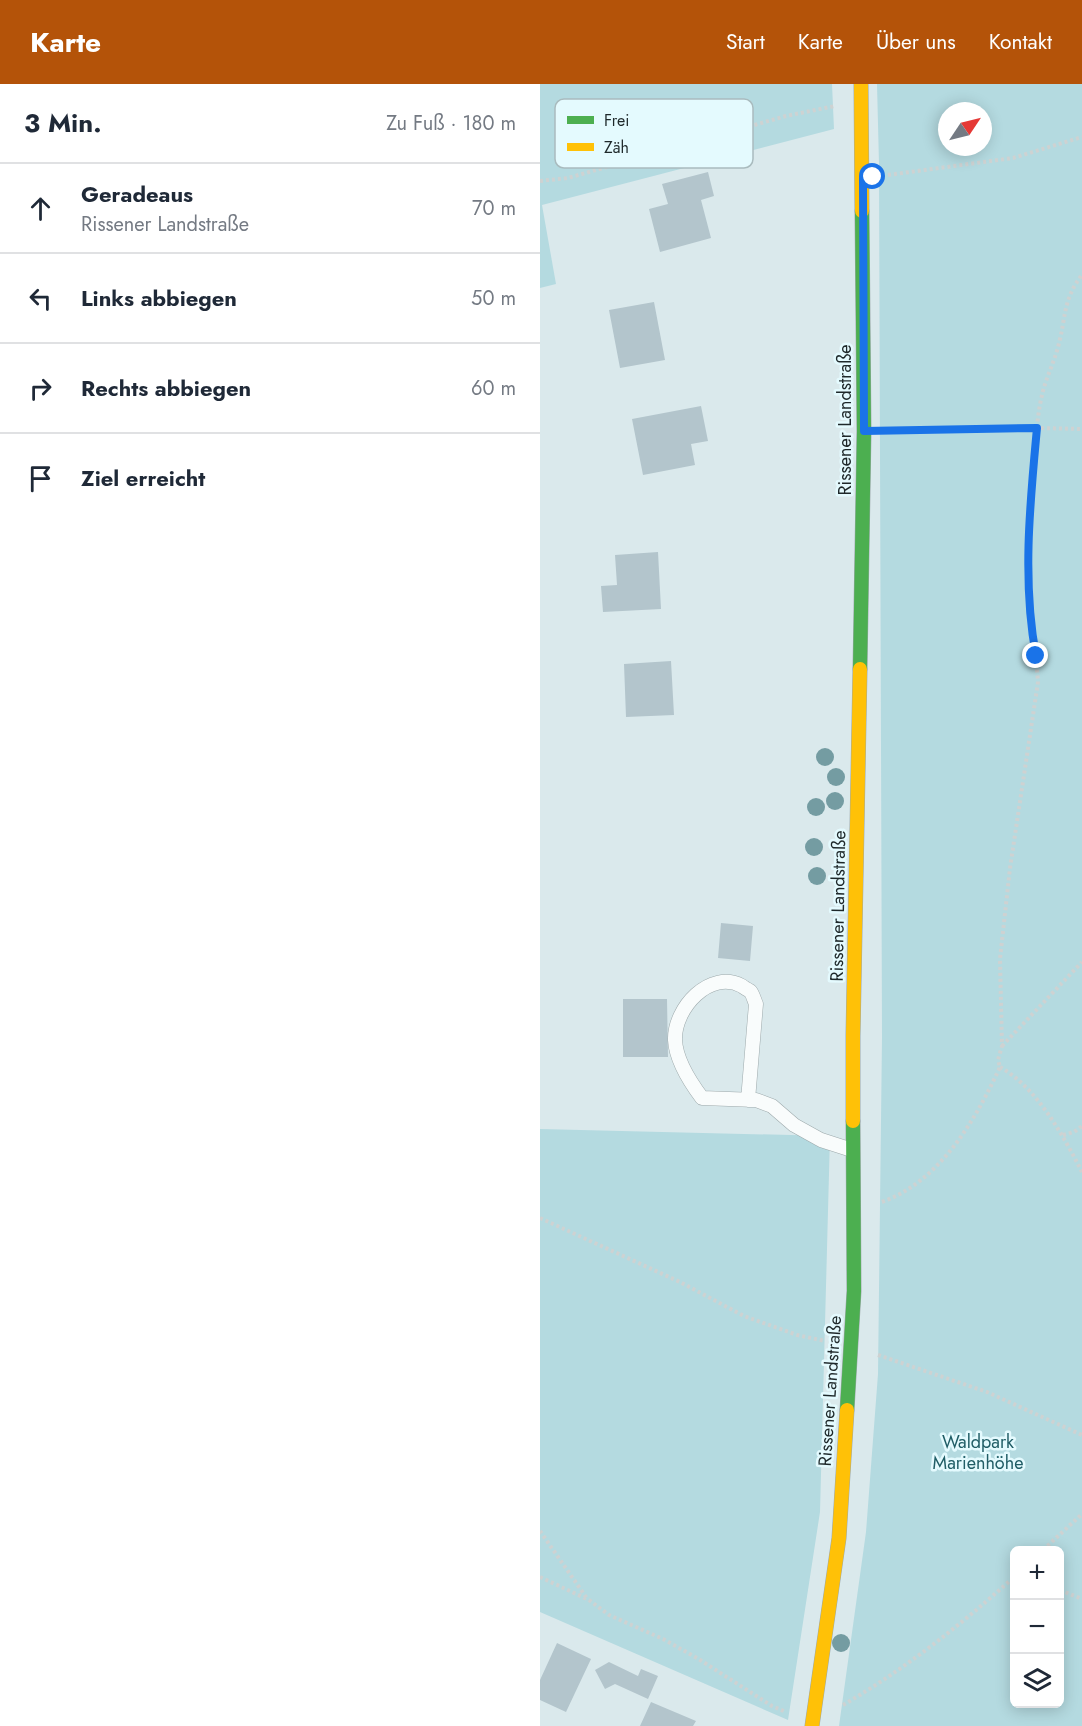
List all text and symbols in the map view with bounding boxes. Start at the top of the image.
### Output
text: Karte [30,22,101,63]
text: Start [726,27,765,57]
text: Karte [798,27,843,57]
text: Über uns [876,27,956,57]
text: Kontakt [989,27,1052,57]
legend [555,99,753,168]
north arrow [938,102,992,156]
text: 3 Min. [24,104,102,142]
text: Zu Fuß · 180 m [386,109,516,138]
text: Frei [604,109,629,132]
text: Zäh [604,136,629,159]
route start [859,163,885,189]
text: Geradeaus [81,178,193,210]
icon: ahead [24,192,57,225]
text: 70 m [472,194,516,223]
text: Rissener Landstraße [81,210,249,239]
icon: left [24,282,57,315]
text: Links abbiegen [81,282,237,314]
text: 50 m [471,284,516,313]
street label: Rissener Landstraße [832,344,858,496]
icon: right [24,372,57,405]
text: Rechts abbiegen [81,372,251,404]
text: 60 m [471,374,516,403]
icon: arrive [24,462,57,495]
text: Ziel erreicht [81,462,205,494]
route end [1022,642,1048,668]
street label: Rissener Landstraße [824,830,852,982]
street label: Rissener Landstraße [812,1315,848,1467]
park label: Waldpark Marienhöhe [933,1429,1023,1476]
map controls [1010,1546,1064,1708]
button: + [1010,1546,1064,1600]
button: − [1010,1600,1064,1654]
button: layers [1010,1654,1064,1708]

